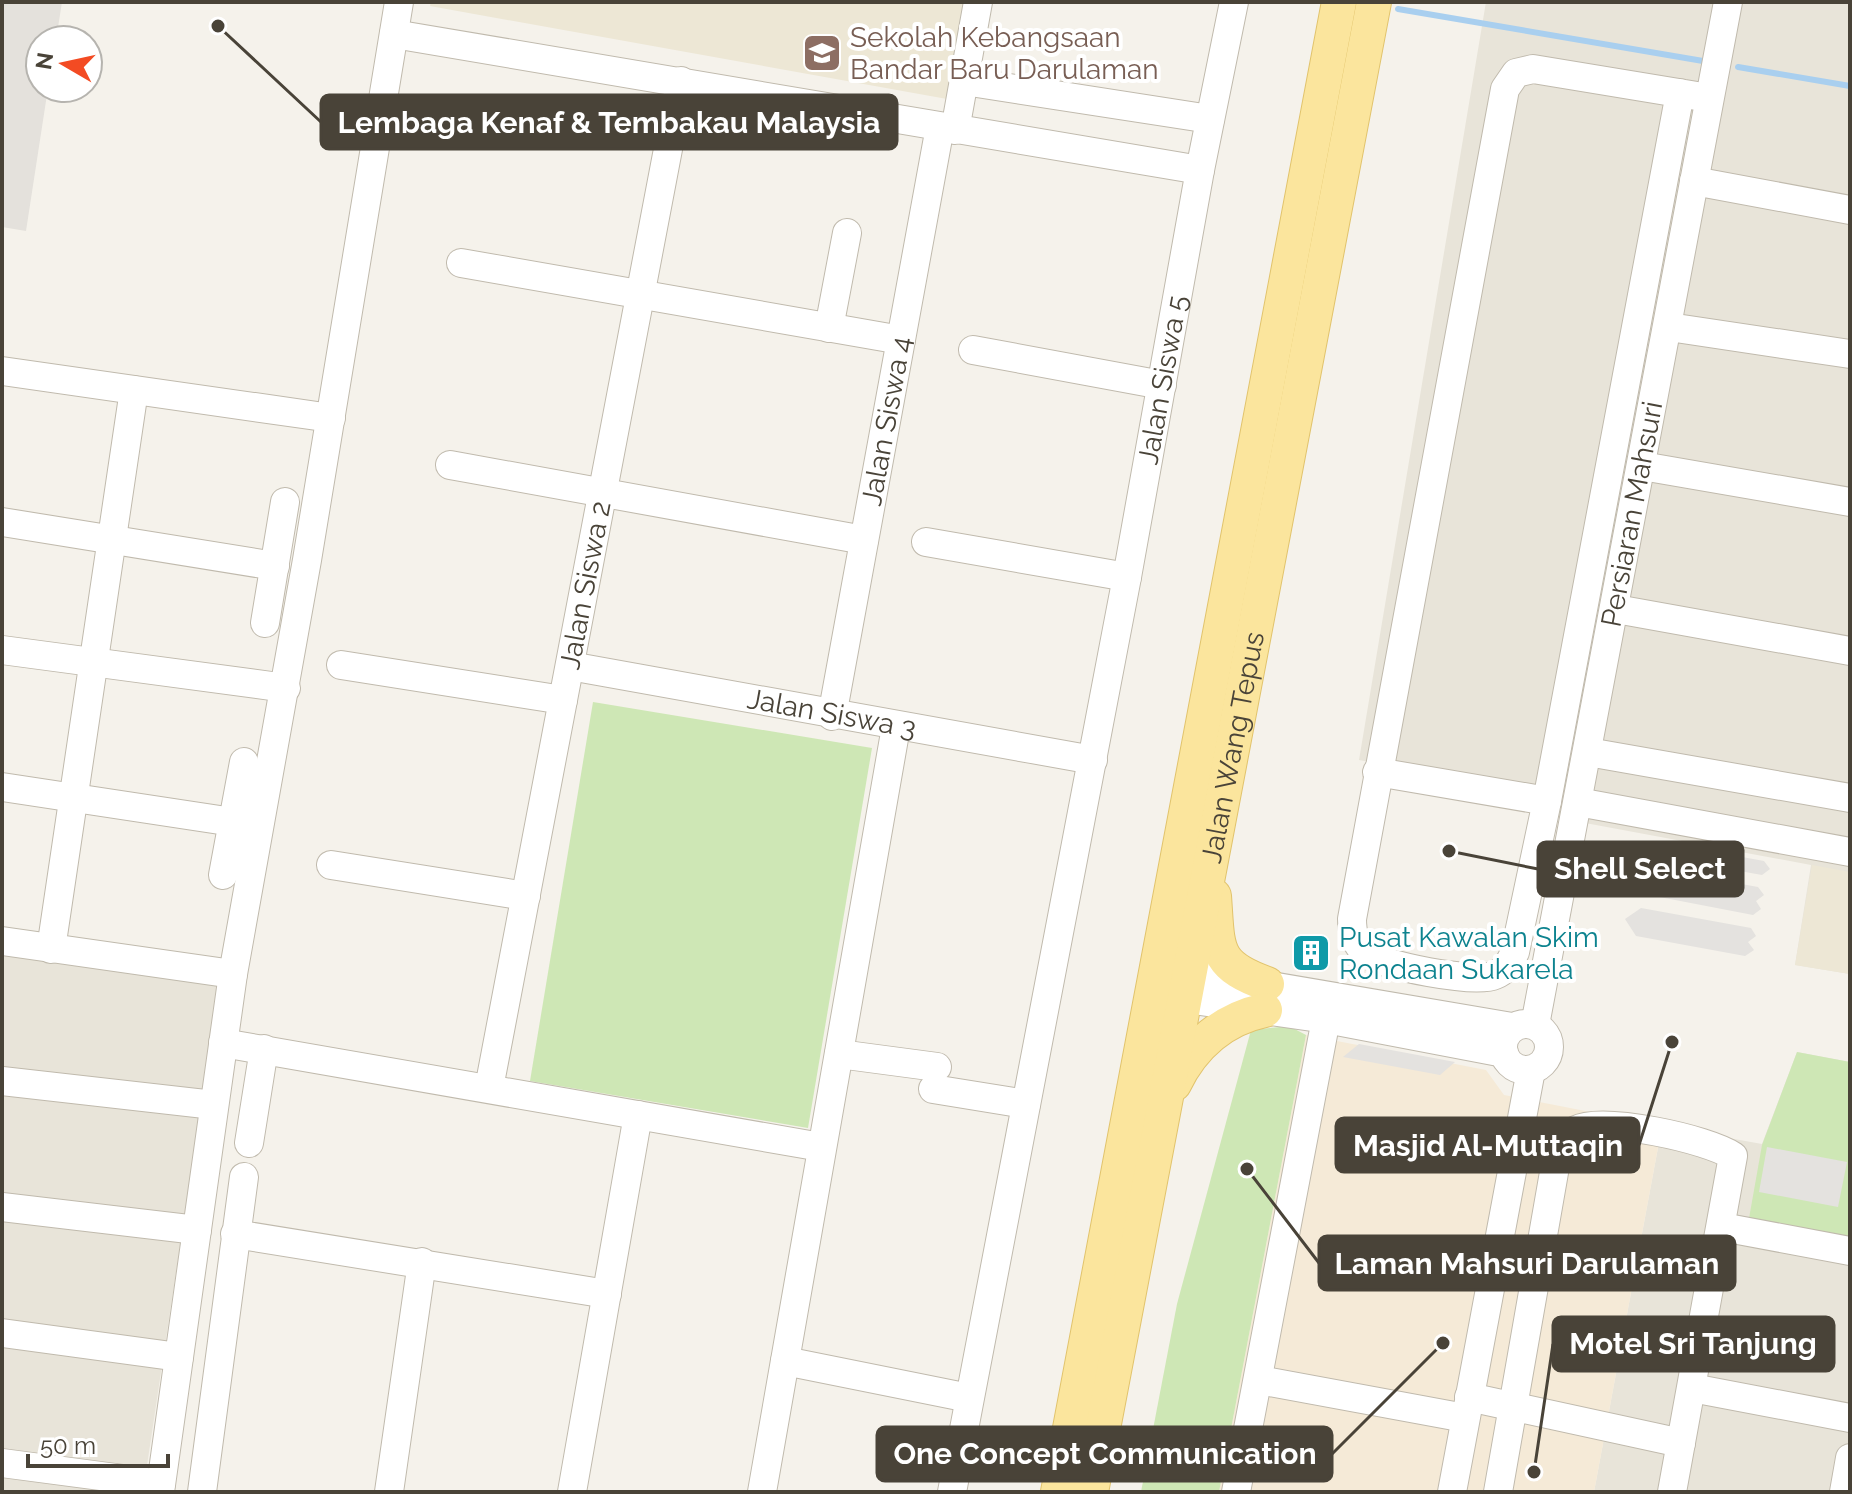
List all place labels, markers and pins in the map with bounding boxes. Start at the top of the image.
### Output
place label: Sekolah Kebangsaan Bandar Baru Darulaman [850,21,1159,86]
school or university icon: Sekolah Kebangsaan Bandar Baru Darulaman [801,32,843,74]
callout: Lembaga Kenaf & Tembakau Malaysia [321,95,897,149]
callout: Shell Select [1538,842,1743,896]
place label: Pusat Kawalan Skim Rondaan Sukarela [1339,921,1599,986]
building icon: Pusat Kawalan Skim Rondaan Sukarela [1290,932,1332,974]
callout: Masjid Al-Muttaqin [1336,1118,1639,1172]
callout: Laman Mahsuri Darulaman [1319,1236,1735,1290]
callout: Motel Sri Tanjung [1553,1317,1834,1371]
callout: One Concept Communication [877,1427,1332,1481]

